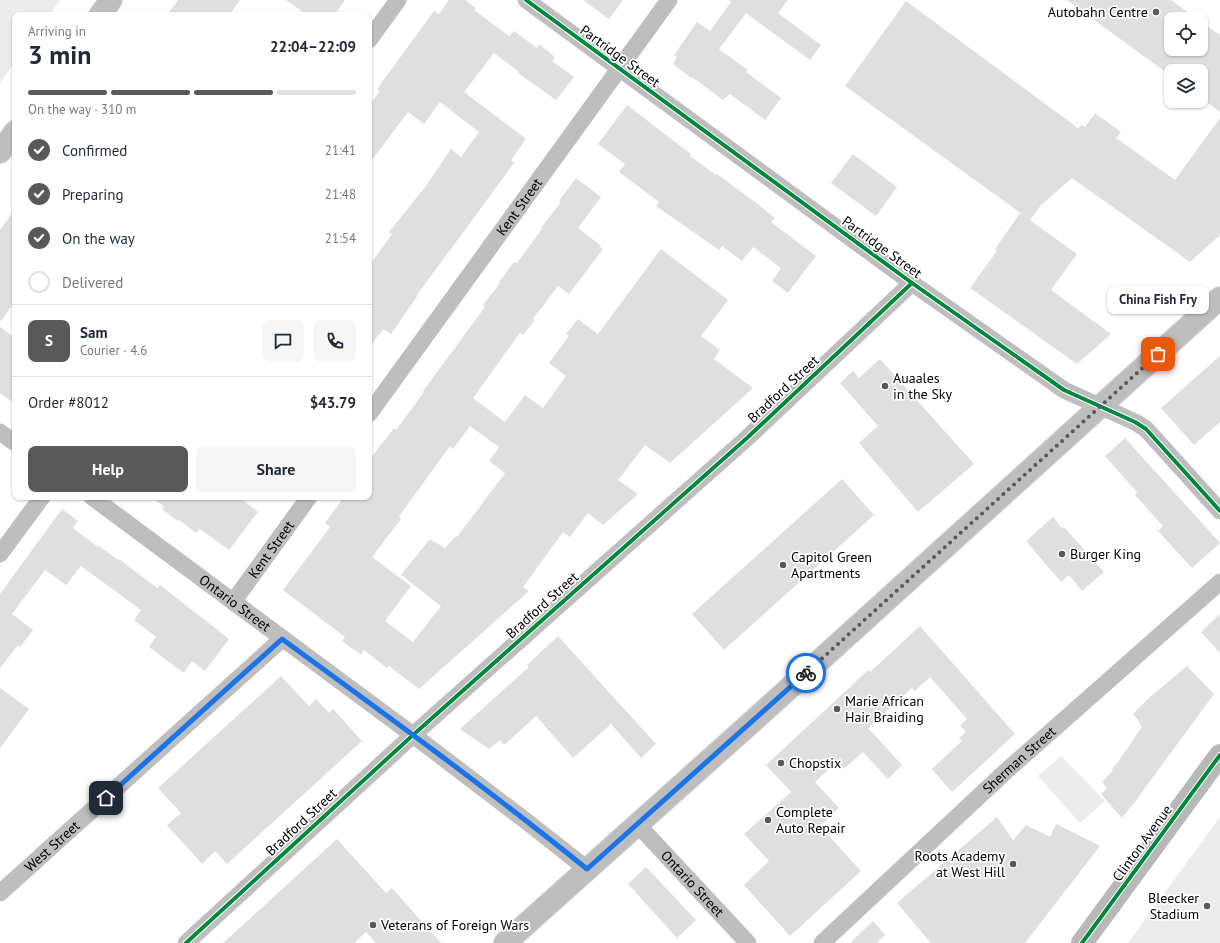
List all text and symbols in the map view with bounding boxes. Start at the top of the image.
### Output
place label: Autobahn Centre [1048,3,1148,21]
marker: Autobahn Centre [1151,7,1161,17]
map controls [1164,12,1208,108]
button: locate [1164,12,1208,56]
street label: Partridge Street [577,21,664,91]
text: Arriving in [28,23,86,40]
text: 22:04–22:09 [270,37,356,56]
text: 3 min [28,38,91,71]
button: layers [1164,64,1208,108]
text: On the way · 310 m [28,101,136,118]
icon: check [28,139,50,161]
text: Confirmed [62,141,127,160]
text: 21:41 [325,142,356,159]
street label: Kent Street [492,174,546,239]
icon: check [28,183,50,205]
text: Preparing [62,185,124,204]
text: 21:48 [325,186,356,203]
street label: Partridge Street [839,212,926,282]
icon: check [28,227,50,249]
text: On the way [62,229,135,248]
text: 21:54 [325,230,356,247]
text: Delivered [62,273,123,292]
callout: China Fish Fry [1107,286,1209,314]
text: China Fish Fry [1119,291,1197,308]
button: chat [262,320,304,362]
button: phone [314,320,356,362]
text: Sam [80,323,107,342]
text: S [45,331,53,350]
pin [1141,337,1175,371]
text: Courier · 4.6 [80,342,147,359]
icon: bag [1147,343,1169,365]
street label: Bradford Street [744,351,823,427]
place label: Auaales in the Sky [893,369,952,403]
marker: Auaales in the Sky [880,381,890,391]
text: Order #8012 [28,393,109,412]
text: $43.79 [310,393,356,412]
button: Help [28,446,188,492]
button: Share [196,446,356,492]
street label: Kent Street [244,517,298,582]
place label: Burger King [1070,545,1141,563]
place label: Capitol Green Apartments [791,548,872,582]
marker: Burger King [1057,549,1067,559]
marker: Capitol Green Apartments [778,560,788,570]
street label: Bradford Street [502,568,582,642]
street label: Ontario Street [196,571,275,636]
courier [786,653,826,693]
icon: bike [795,662,817,684]
place label: Marie African Hair Braiding [845,692,924,726]
marker: Marie African Hair Braiding [832,704,842,714]
street label: Sherman Street [979,722,1060,798]
place label: Chopstix [789,754,841,772]
marker: Chopstix [776,758,786,768]
pin [89,781,123,815]
street label: Bradford Street [262,784,341,860]
icon: home [95,787,117,809]
street label: Clinton Avenue [1108,801,1176,885]
place label: Complete Auto Repair [776,803,846,837]
marker: Complete Auto Repair [763,815,773,825]
street label: West Street [21,816,84,876]
street label: Ontario Street [657,846,728,921]
place label: Roots Academy at West Hill [915,847,1005,881]
marker: Roots Academy at West Hill [1008,859,1018,869]
place label: Bleecker Stadium [1148,889,1199,923]
marker: Bleecker Stadium [1202,901,1212,911]
place label: Veterans of Foreign Wars [380,916,529,934]
marker: Veterans of Foreign Wars [368,920,378,930]

